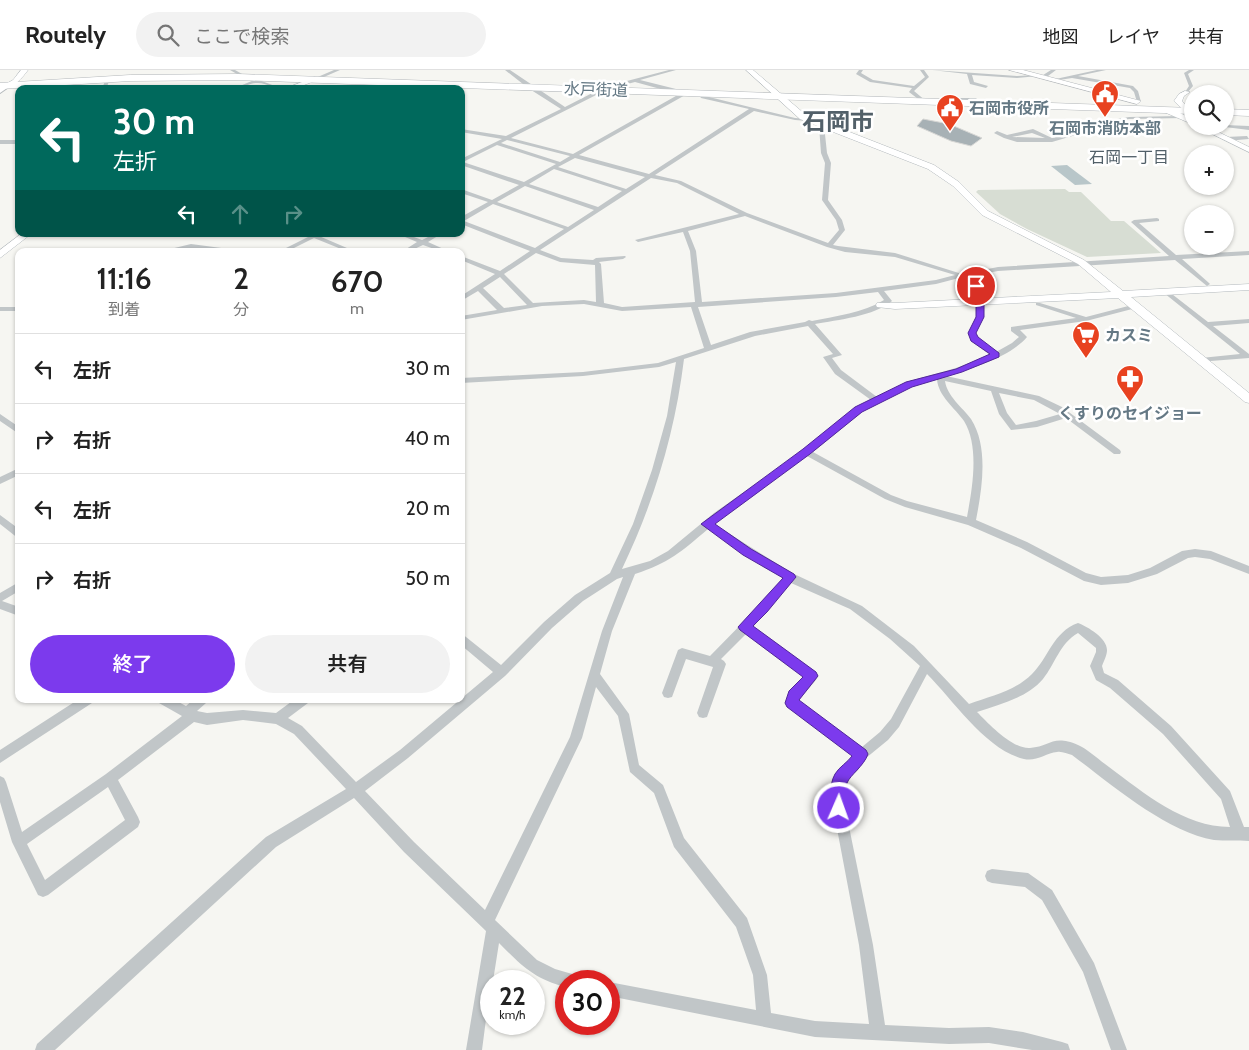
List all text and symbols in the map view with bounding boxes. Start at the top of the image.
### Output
search box [136,12,486,57]
text: Routely [25,20,106,49]
icon: search [154,21,182,49]
text: ここで検索 [194,25,289,48]
text: 地図 [1043,26,1079,48]
text: レイヤ [1107,26,1160,48]
text: 共有 [1188,26,1224,48]
street label: 水戸街道 [564,79,628,100]
public building icon: 石岡市消防本部 [1090,79,1120,118]
map controls [1184,85,1234,255]
button: search [1184,85,1234,135]
public building icon: 石岡市役所 [935,93,965,132]
place label: 石岡市役所 [969,99,1049,118]
text: 30 m [113,100,195,143]
icon: left [30,105,95,170]
district label: 石岡市 [802,107,874,136]
place label: 石岡市消防本部 [1049,119,1161,138]
button: + [1184,145,1234,195]
text: 左折 [113,148,157,175]
district label: 石岡一丁目 [1089,148,1169,167]
icon: left [173,200,201,228]
icon: ahead [226,200,254,228]
icon: right [279,200,307,228]
button: − [1184,205,1234,255]
text: 11:16 [96,260,152,297]
text: 2 [233,260,249,297]
text: 670 [331,263,384,300]
pin [955,265,997,307]
icon: arrive [962,272,990,300]
text: m [350,299,364,318]
text: 到着 [108,300,140,319]
text: 分 [233,300,249,319]
supermarket icon: カスミ [1071,320,1101,359]
place label: カスミ [1105,326,1153,345]
icon: left [30,355,58,383]
text: 30 m [406,357,450,380]
text: 左折 [73,359,111,382]
pharmacy icon: くすりのセイジョー [1115,364,1145,403]
place label: くすりのセイジョー [1058,404,1202,423]
icon: right [30,425,58,453]
text: 40 m [405,427,450,450]
text: 右折 [73,429,111,452]
icon: left [30,495,58,523]
text: 20 m [406,497,450,520]
text: 左折 [73,499,111,522]
icon: right [30,565,58,593]
text: 50 m [406,567,450,590]
text: 右折 [73,569,111,592]
button: 終了 [30,635,235,693]
button: 共有 [245,635,450,693]
position arrow [812,781,864,833]
speed limit sign: 30 [555,970,620,1035]
text: 22 [499,981,526,1011]
text: km/h [499,1007,526,1022]

